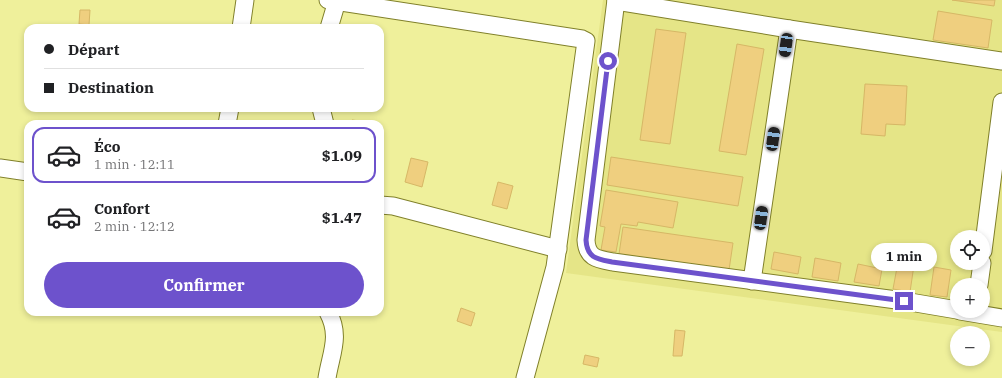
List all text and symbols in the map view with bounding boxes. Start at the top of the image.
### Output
car [778,32,794,58]
text: Départ [68,40,119,59]
route start [599,52,617,70]
text: Destination [68,78,154,97]
car [765,126,781,152]
icon: car [46,137,82,173]
text: Éco [94,137,120,156]
text: $1.09 [322,146,362,165]
text: 1 min · 12:11 [94,156,175,173]
icon: car [46,199,82,235]
text: Confort [94,199,150,218]
car [753,205,769,231]
text: $1.47 [322,208,362,227]
text: 2 min · 12:12 [94,218,175,235]
map controls [950,230,990,366]
button: locate [950,230,990,270]
callout: 1 min [871,243,937,271]
text: 1 min [886,248,922,265]
button: Confirmer [44,262,364,308]
button: + [950,278,990,318]
route end [895,292,913,310]
button: − [950,326,990,366]

